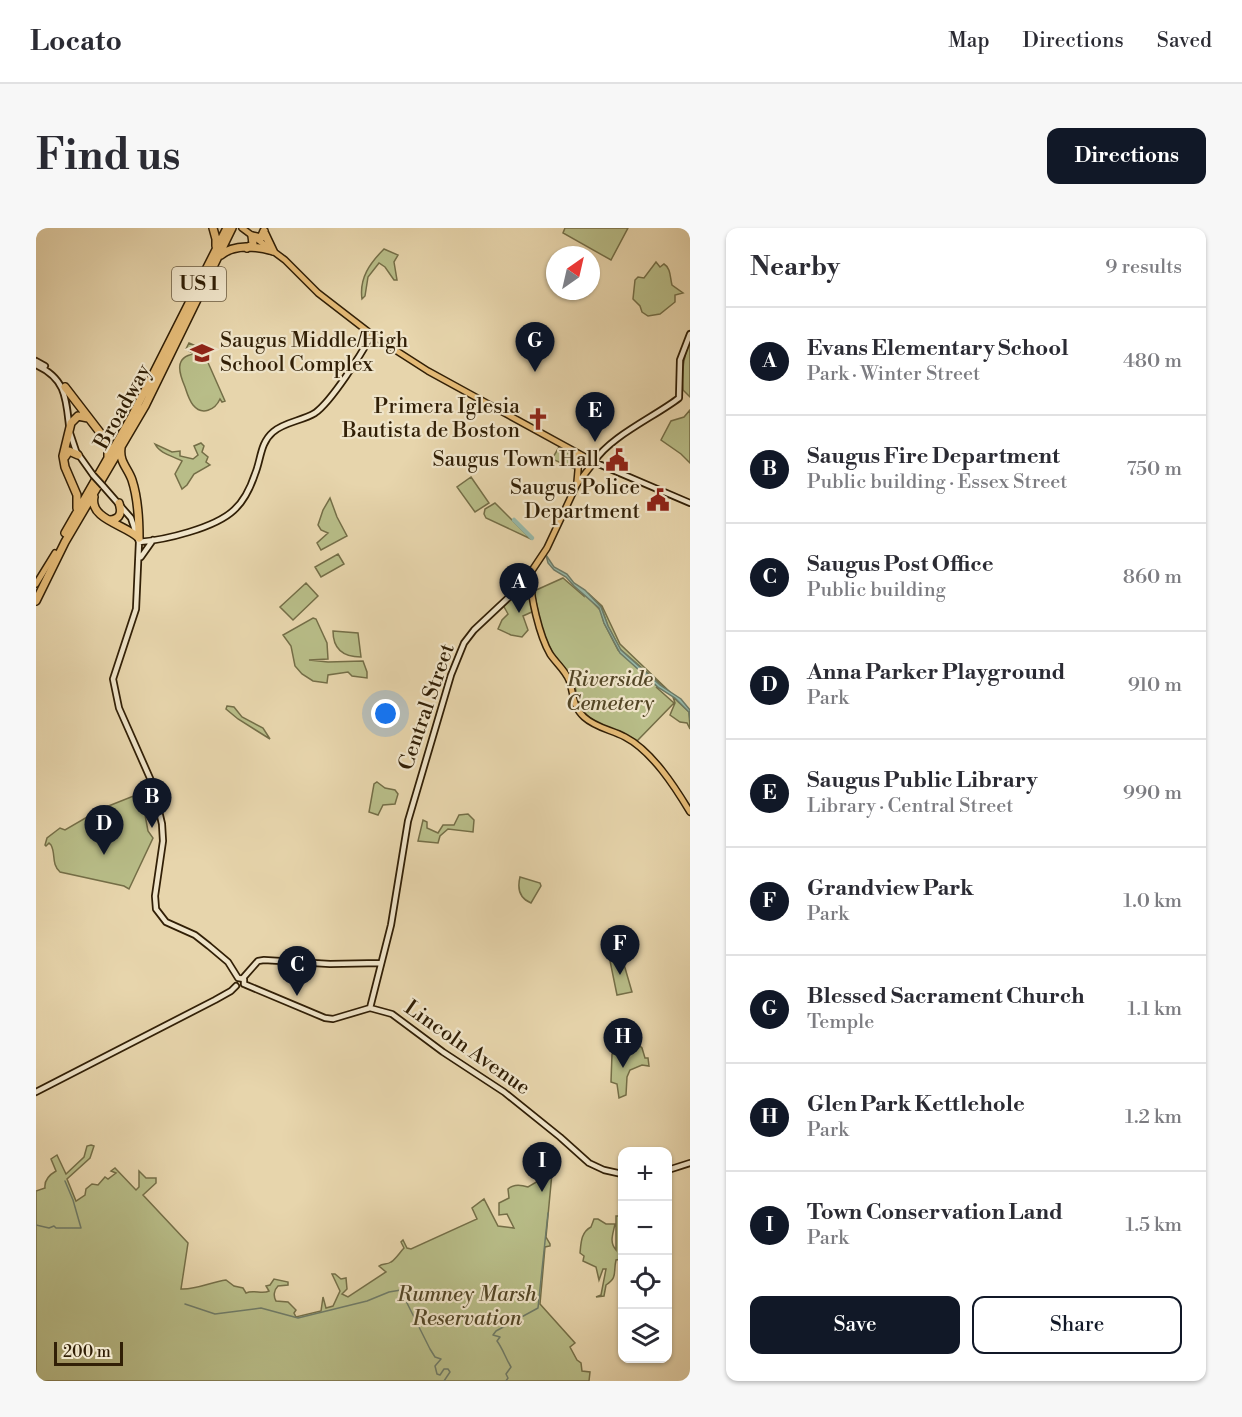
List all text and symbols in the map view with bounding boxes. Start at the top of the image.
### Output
text: Locato [30,24,122,59]
text: Map [948,28,990,54]
text: Directions [1023,28,1124,54]
text: Saved [1157,28,1212,54]
button: Directions [1047,128,1206,184]
text: Find us [36,130,180,183]
north arrow [546,246,600,300]
text: Nearby [750,251,840,283]
text: 9 results [1105,255,1182,280]
road number: US 1 [172,267,226,301]
pin: G [516,322,554,372]
place label: Saugus Middle/High School Complex [220,328,409,378]
text: Evans Elementary School [807,335,1069,362]
school or university icon: Saugus Middle/High School Complex [189,340,215,366]
text: A [762,349,777,374]
text: 480 m [1123,349,1182,374]
street label: Broadway [88,359,157,455]
text: Park · Winter Street [807,362,980,387]
pin: E [576,392,614,442]
place label: Primera Iglesia Bautista de Boston [341,394,520,444]
church icon: Primera Iglesia Bautista de Boston [525,406,551,432]
text: Saugus Fire Department [807,443,1060,470]
place label: Saugus Town Hall [433,447,599,473]
public building icon: Saugus Town Hall [604,447,630,473]
text: B [762,457,777,482]
text: 750 m [1126,457,1182,482]
text: Public building · Essex Street [807,470,1067,495]
place label: Saugus Police Department [510,475,641,525]
public building icon: Saugus Police Department [645,487,671,513]
text: Saugus Post Office [807,551,994,578]
pin: A [500,564,538,613]
text: C [762,565,777,590]
text: 860 m [1123,565,1182,590]
text: Public building [807,578,946,603]
street label: Central Street [393,640,461,774]
text: Anna Parker Playground [807,659,1065,686]
park label: Riverside Cemetery [566,667,655,717]
text: D [762,673,777,698]
text: 910 m [1128,673,1182,698]
text: Park [807,686,849,711]
your location [371,699,400,728]
text: Saugus Public Library [807,767,1038,794]
pin: B [132,778,172,828]
text: E [763,781,776,806]
text: 990 m [1123,781,1182,806]
text: Library · Central Street [807,794,1013,819]
pin: D [84,806,124,855]
text: Grandview Park [807,875,974,902]
text: F [762,889,777,914]
text: 1.0 km [1123,889,1182,914]
text: Park [807,902,849,927]
pin: F [600,926,640,975]
pin: C [278,946,316,996]
text: Blessed Sacrament Church [807,983,1085,1010]
street label: Lincoln Avenue [399,995,535,1101]
text: G [762,997,777,1022]
text: 1.1 km [1128,997,1182,1022]
text: Temple [807,1010,874,1035]
pin: H [604,1018,642,1068]
text: Glen Park Kettlehole [807,1091,1025,1118]
text: H [761,1105,778,1130]
text: 1.2 km [1125,1105,1182,1130]
text: Park [807,1118,849,1143]
pin: I [522,1142,562,1192]
map controls [618,1147,672,1363]
button: + [618,1147,672,1201]
text: Town Conservation Land [807,1199,1063,1226]
button: − [618,1201,672,1255]
text: I [766,1213,773,1238]
text: 1.5 km [1125,1213,1182,1238]
text: Park [807,1226,849,1251]
button: locate [618,1255,672,1309]
park label: Rumney Marsh Reservation [396,1282,537,1332]
button: Save [750,1296,960,1354]
button: Share [972,1296,1182,1354]
button: layers [618,1309,672,1363]
scale bar [54,1339,123,1366]
text: 200 m [63,1342,111,1362]

